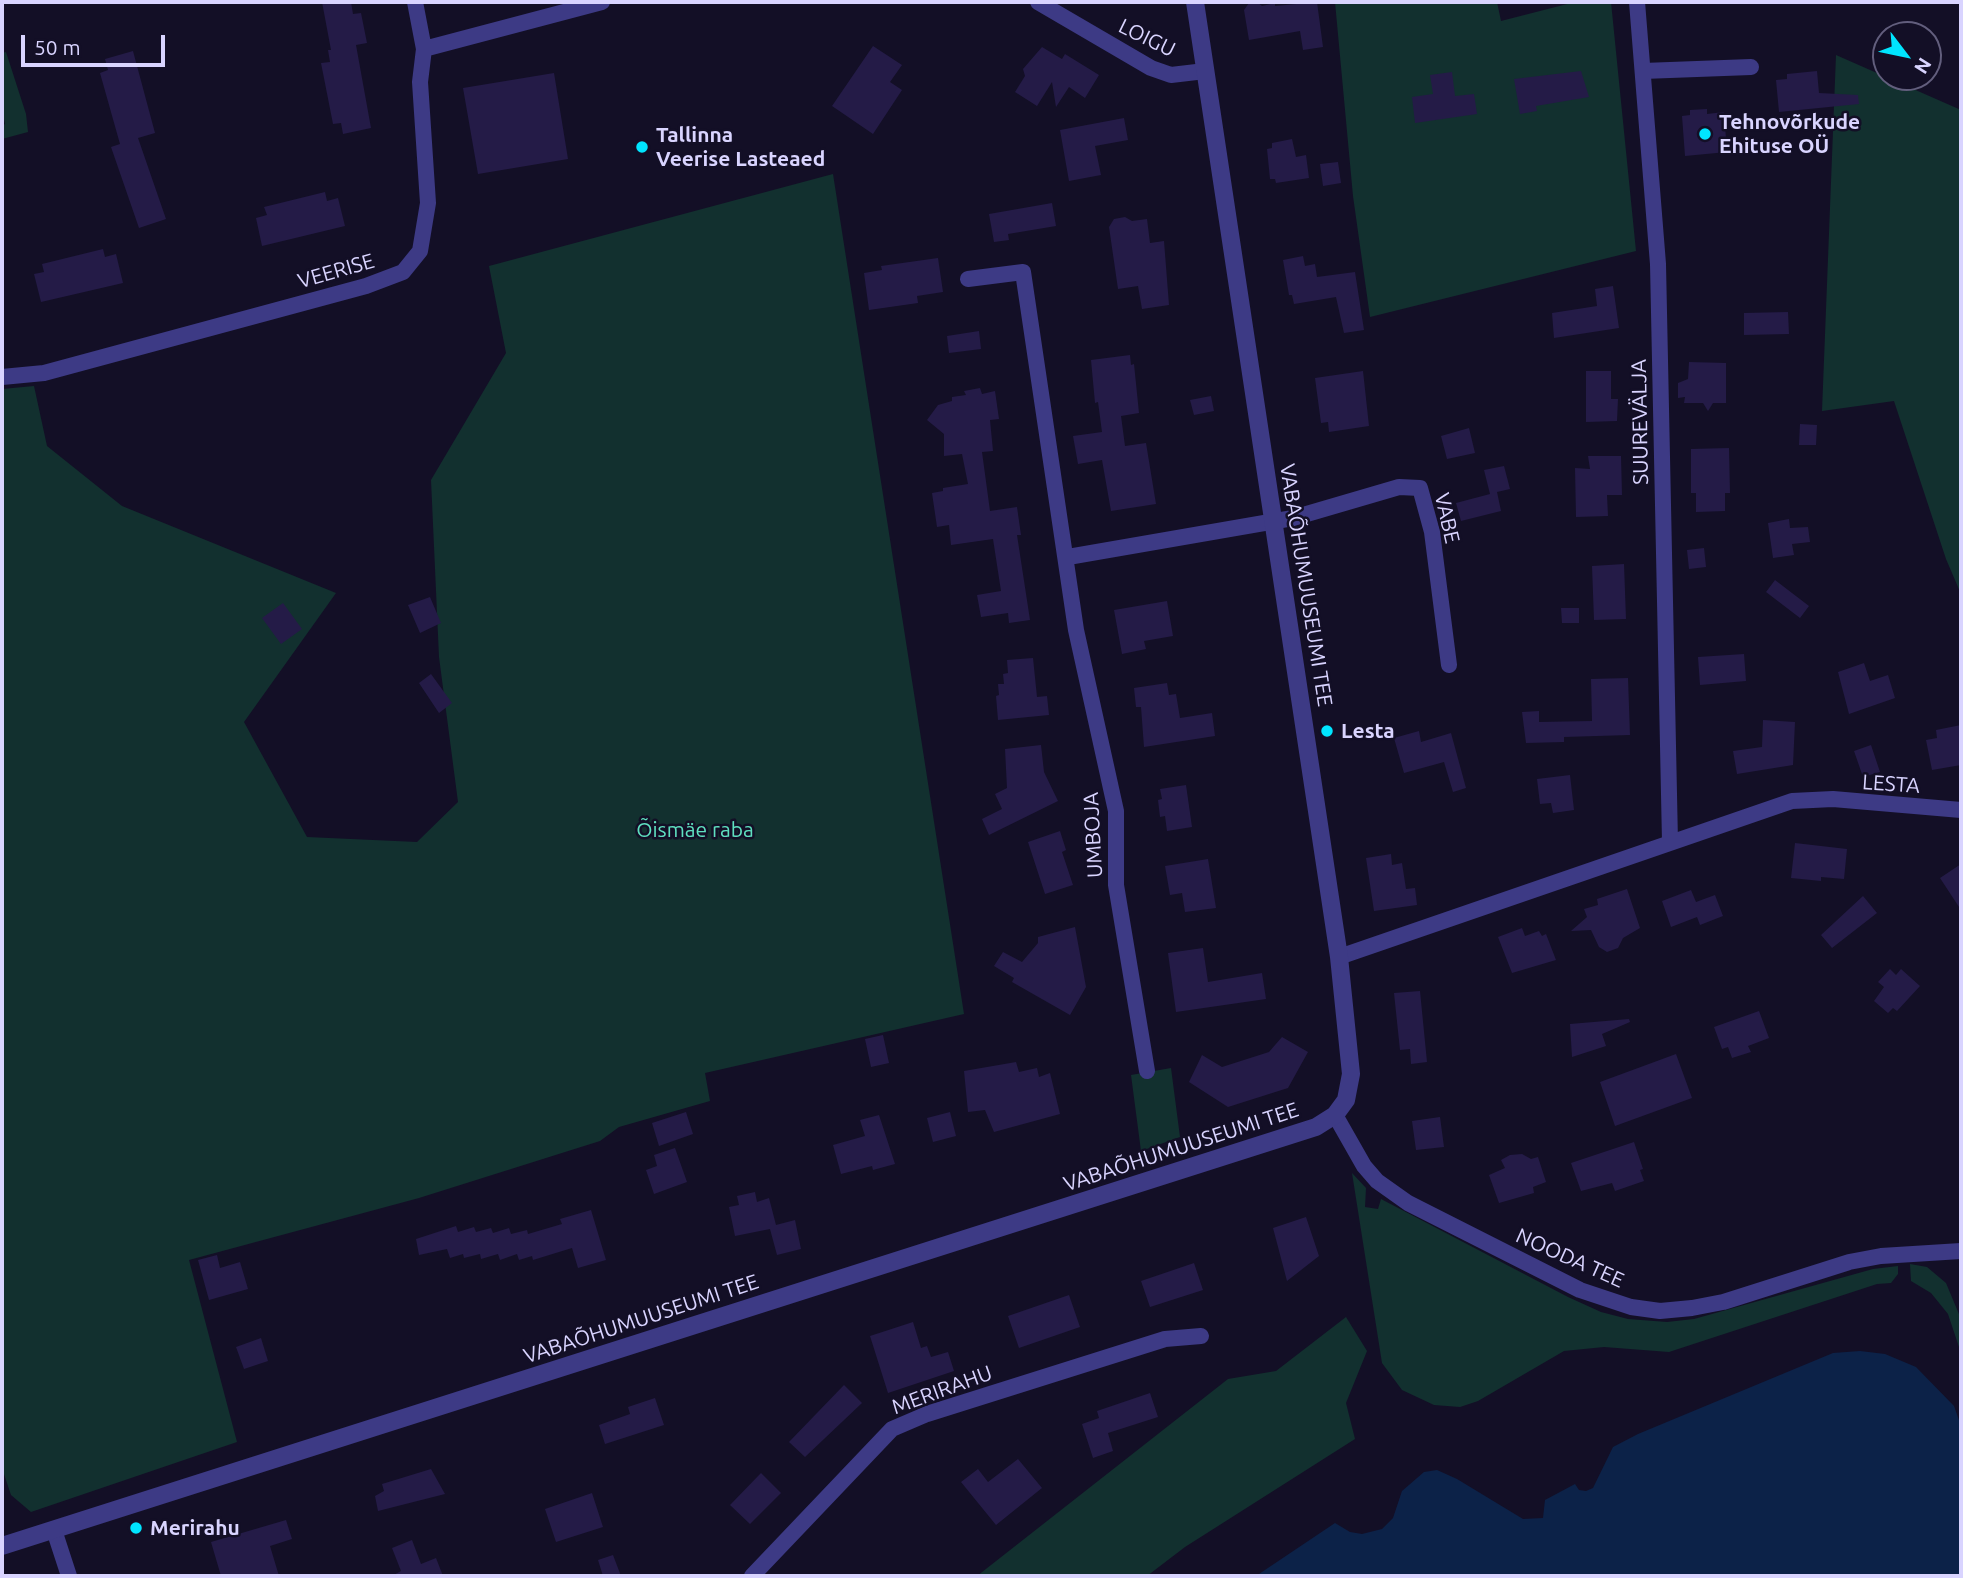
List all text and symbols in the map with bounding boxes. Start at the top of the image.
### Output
street label: LOIGU [1115,14,1179,62]
scale bar [24,21,168,65]
north arrow [1872,21,1942,91]
text: 50 m [34,35,81,59]
text: N [1910,54,1936,78]
place label: Tehnovõrkude Ehituse OÜ [1719,109,1860,159]
place label: Tallinna Veerise Lasteaed [656,122,825,172]
marker: Tehnovõrkude Ehituse OÜ [1697,126,1713,142]
marker: Tallinna Veerise Lasteaed [634,139,650,155]
street label: VEERISE [295,248,377,294]
street label: SUUREVÄLJA [1626,359,1654,485]
street label: VABAÕHUMUUSEUMI TEE [1274,462,1338,708]
street label: VABE [1429,490,1465,546]
place label: Lesta [1341,718,1395,744]
marker: Lesta [1319,723,1335,739]
street label: LESTA [1861,769,1921,799]
street label: UMBOJA [1078,791,1108,879]
park label: Õismäe raba [636,817,754,843]
street label: VABAÕHUMUUSEUMI TEE [1060,1097,1302,1197]
street label: NOODA TEE [1512,1223,1628,1293]
street label: VABAÕHUMUUSEUMI TEE [520,1269,762,1369]
street label: MERIRAHU [888,1360,996,1420]
place label: Merirahu [150,1515,240,1541]
marker: Merirahu [128,1520,144,1536]

